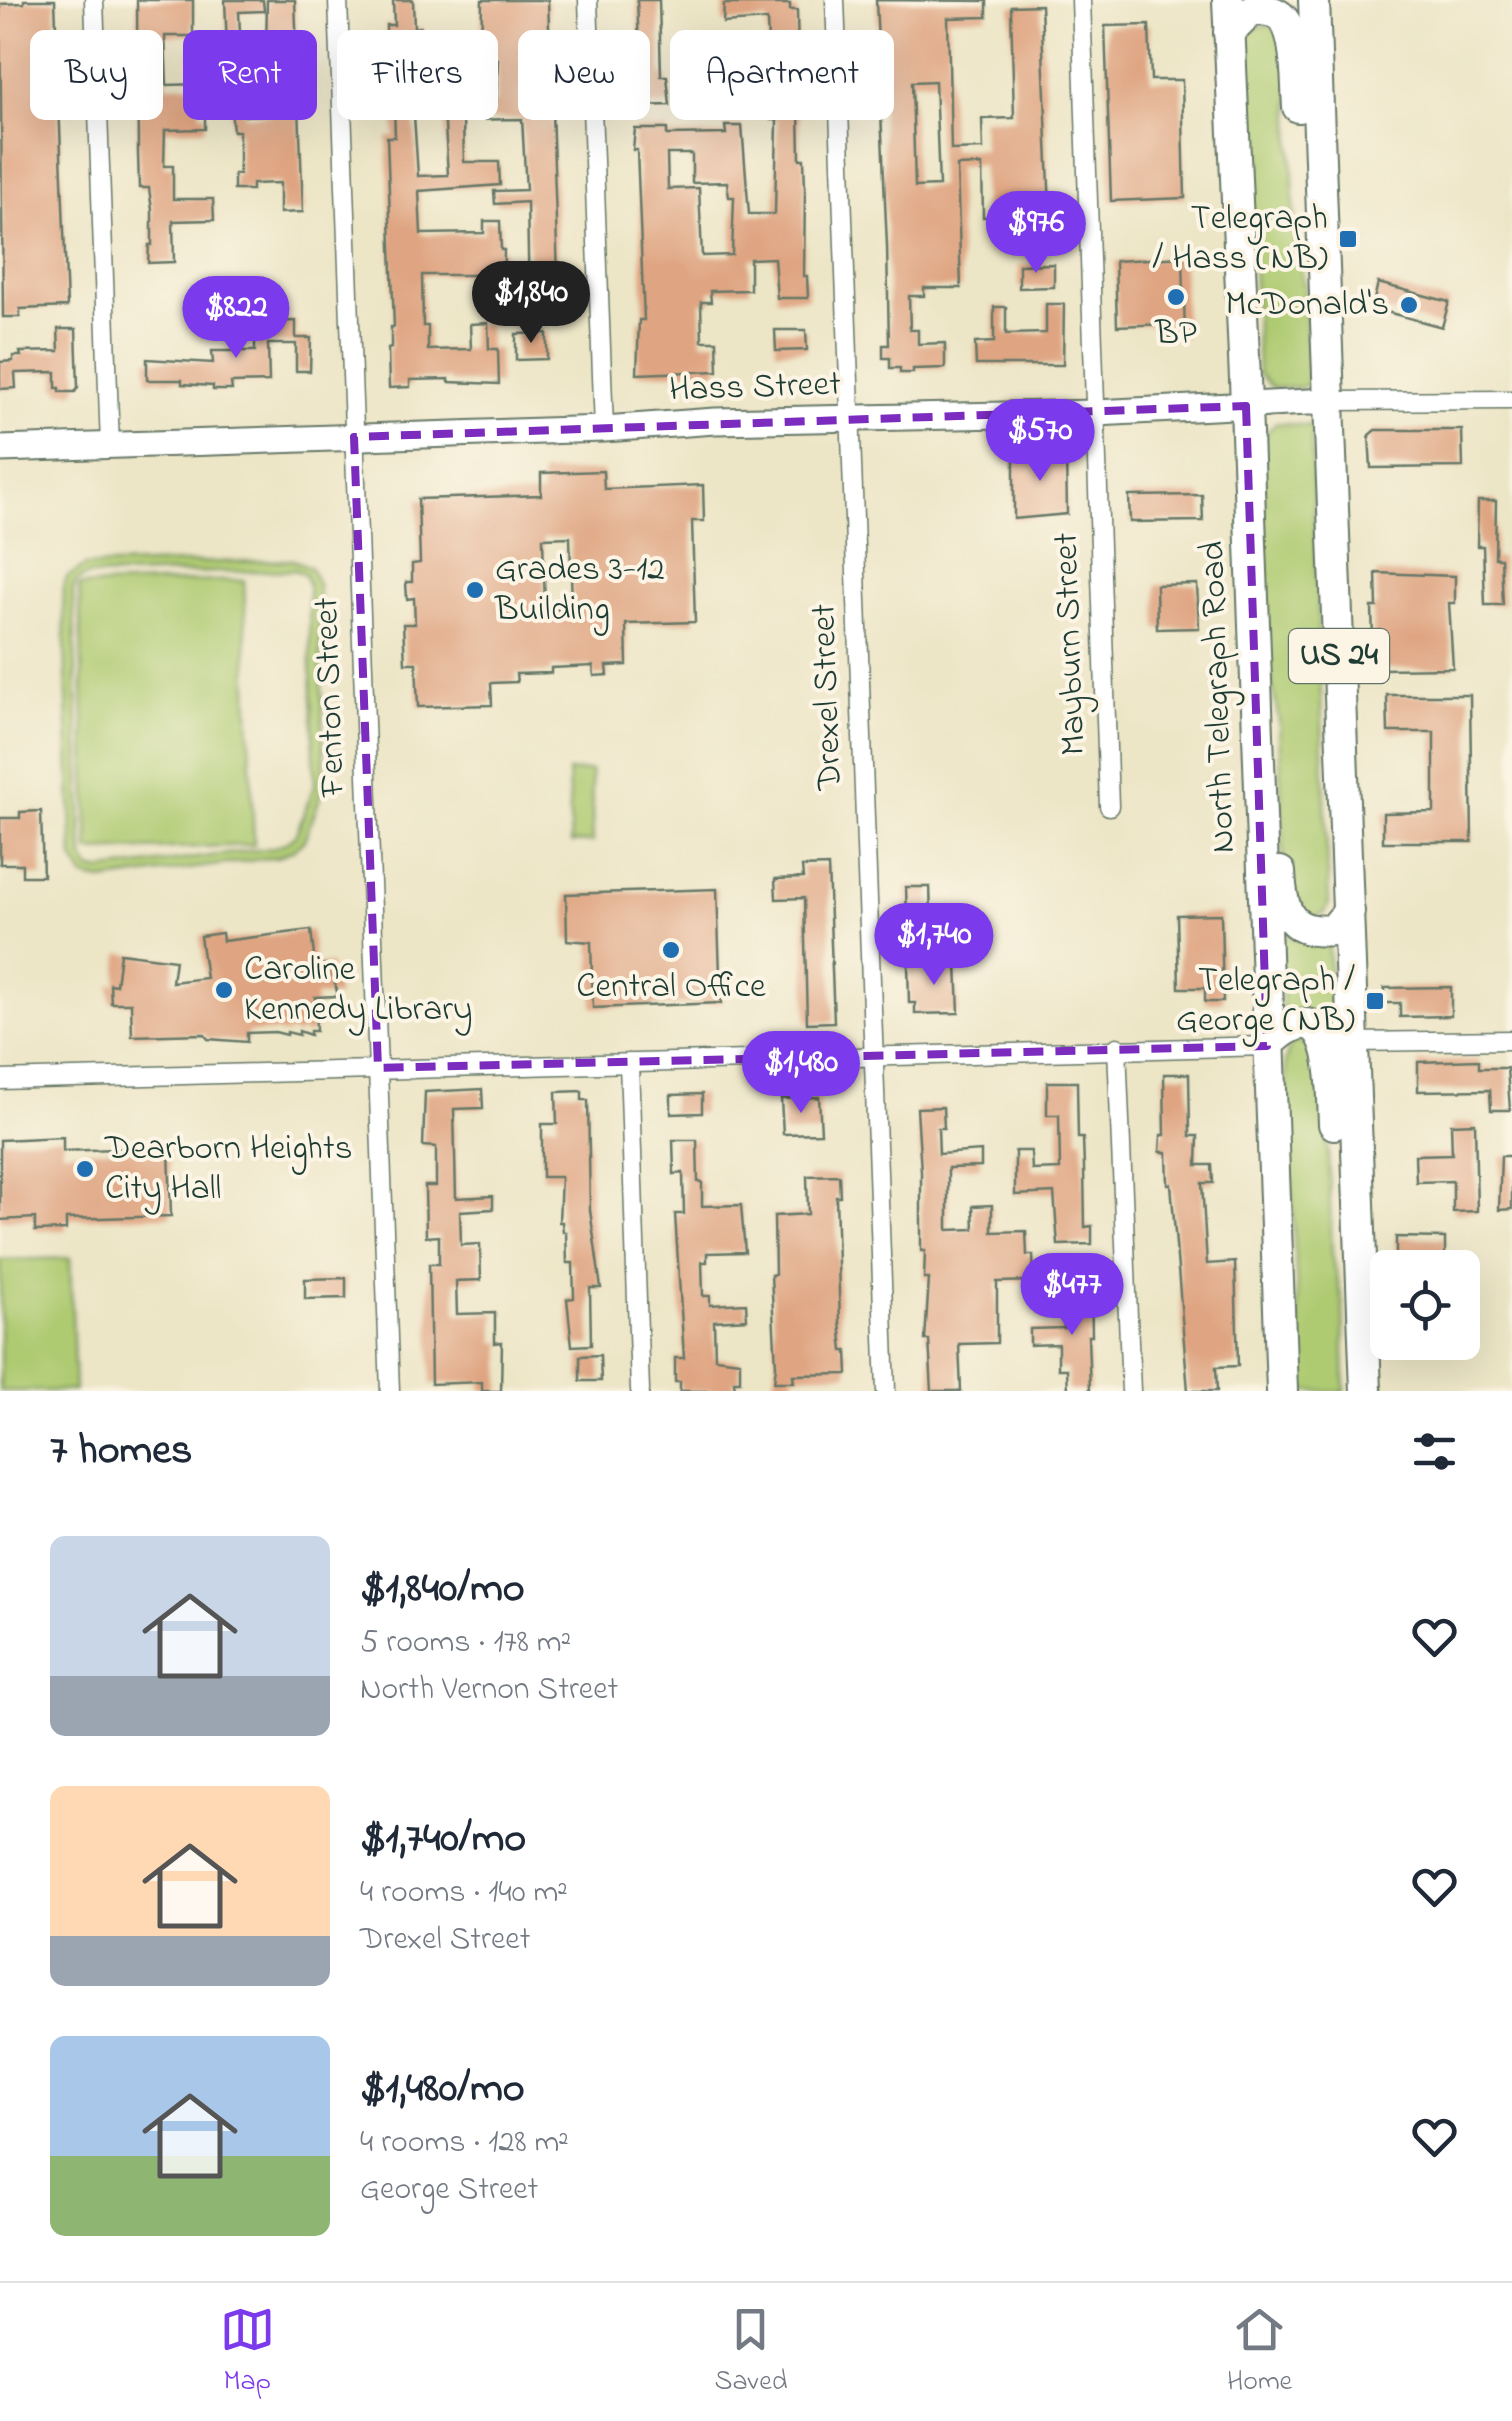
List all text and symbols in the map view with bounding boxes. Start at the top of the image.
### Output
chip: Buy [30,30,163,120]
chip: Rent [183,30,317,120]
chip: Filters [337,30,498,120]
chip: New [518,30,650,120]
chip: Apartment [670,30,894,120]
pin: $976 [977,191,1095,276]
place label: Telegraph / Hass (NB) [1153,194,1328,285]
text: $976 [1008,200,1064,247]
marker: Telegraph / Hass (NB) [1337,228,1359,250]
pin: $1,840 [450,261,612,346]
text: $1,840 [494,270,568,317]
pin: $822 [177,276,295,361]
place label: McDonald's [1225,280,1389,331]
text: $822 [204,285,268,332]
marker: BP [1165,286,1187,308]
marker: McDonald's [1398,294,1420,316]
place label: BP [1154,309,1197,360]
street label: Hass Street [668,360,842,416]
pin: $570 [981,399,1099,484]
text: $570 [1008,408,1072,455]
street label: Mayburn Street [1042,531,1100,756]
street label: North Telegraph Road [1188,540,1250,854]
place label: Grades 3-12 Building [494,545,665,636]
marker: Grades 3-12 Building [464,579,486,601]
street label: Fenton Street [302,596,360,799]
street label: Drexel Street [799,603,857,792]
road number: US 24 [1289,629,1389,683]
pin: $1,740 [853,903,1015,988]
text: $1,740 [896,912,972,959]
marker: Central Office [660,939,682,961]
place label: Caroline Kennedy Library [244,945,473,1036]
place label: Telegraph / George (NB) [1176,956,1355,1047]
place label: Central Office [576,962,766,1013]
marker: Caroline Kennedy Library [213,979,235,1001]
marker: Telegraph / George (NB) [1364,990,1386,1012]
pin: $1,480 [720,1031,882,1116]
text: $1,480 [764,1040,838,1087]
place label: Dearborn Heights City Hall [104,1124,353,1215]
marker: Dearborn Heights City Hall [74,1158,96,1180]
map controls [1370,1250,1480,1360]
button: locate [1370,1250,1480,1360]
pin: $477 [1013,1253,1131,1338]
text: $477 [1043,1262,1101,1309]
text: 7 homes [50,1421,192,1482]
icon: filters [1407,1424,1462,1479]
text: $1,840/mo [360,1559,525,1620]
icon: home [130,1576,250,1696]
icon: heart [1407,1609,1462,1664]
text: 5 rooms · 178 m² [360,1620,571,1667]
text: North Vernon Street [360,1667,618,1714]
text: $1,740/mo [360,1809,526,1870]
icon: home [130,1826,250,1946]
icon: heart [1407,1859,1462,1914]
text: 4 rooms · 140 m² [360,1870,568,1917]
text: Drexel Street [360,1917,530,1964]
text: $1,480/mo [360,2059,525,2120]
icon: home [130,2076,250,2196]
icon: heart [1407,2109,1462,2164]
text: 4 rooms · 128 m² [360,2120,569,2167]
text: George Street [360,2167,538,2214]
tab: Map [220,2302,275,2403]
tab: Saved [714,2302,787,2403]
tab: Home [1227,2302,1292,2403]

